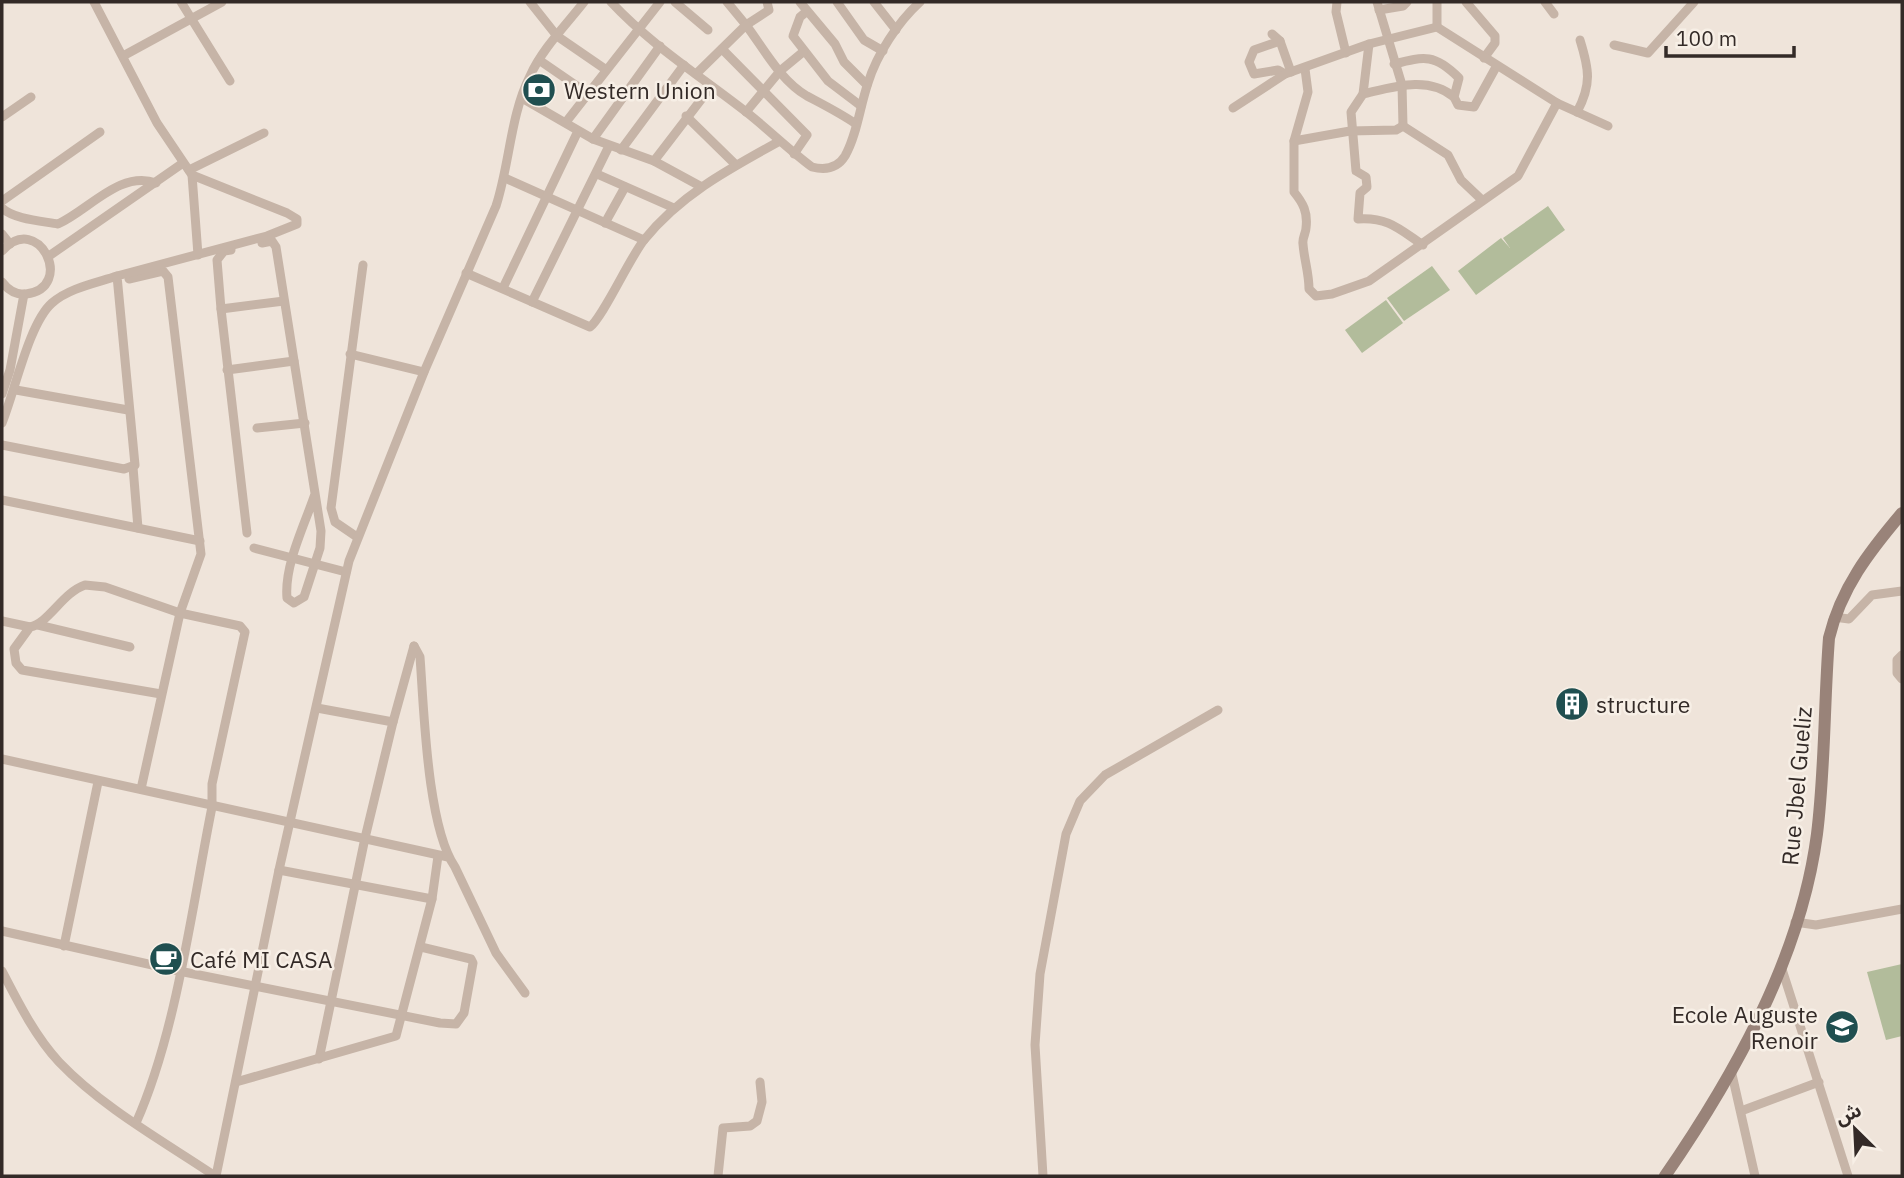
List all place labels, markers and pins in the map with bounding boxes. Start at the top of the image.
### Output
bank icon: Western Union [520,71,558,109]
place label: Western Union [564,75,716,105]
building icon: structure [1553,685,1591,723]
place label: structure [1596,689,1690,719]
cafe icon: Café MI CASA [147,940,185,978]
place label: Café MI CASA [190,944,333,974]
place label: Ecole Auguste Renoir [1672,999,1819,1055]
school or university icon: Ecole Auguste Renoir [1823,1008,1861,1046]

